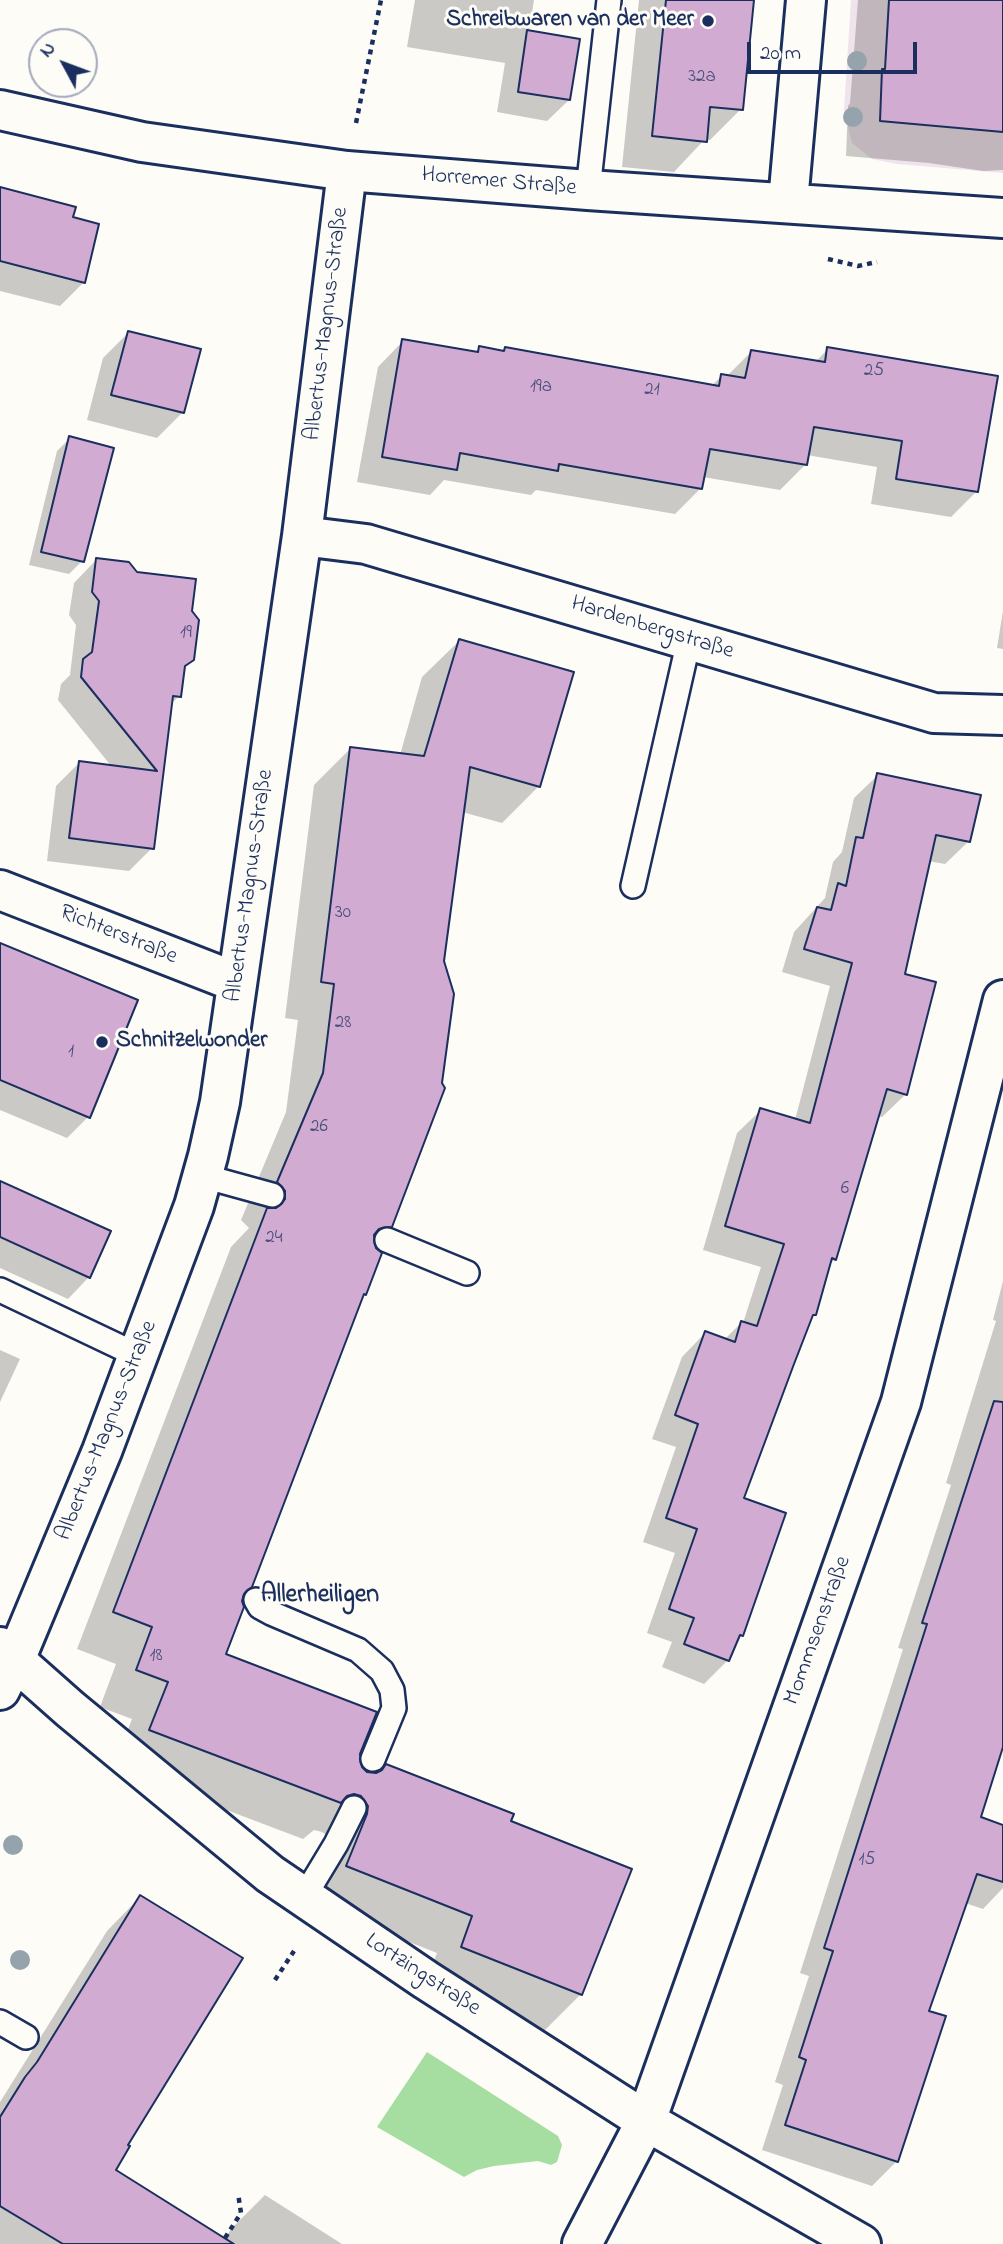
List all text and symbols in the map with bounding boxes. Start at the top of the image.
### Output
place label: Schreibwaren van der Meer [446,7,694,35]
marker: Schreibwaren van der Meer [700,13,716,29]
north arrow [28,28,98,98]
scale bar [751,28,921,72]
text: N [34,37,63,64]
text: 20 m [760,39,801,69]
house number: 32a [688,67,716,89]
street label: Horremer Straße [420,162,578,204]
street label: Albertus-Magnus-Straße [300,206,356,442]
house number: 25 [864,361,884,383]
house number: 19a [530,377,552,399]
house number: 21 [644,380,660,402]
street label: Hardenbergstraße [567,591,737,667]
house number: 19 [180,623,192,645]
street label: Albertus-Magnus-Straße [221,768,281,1004]
street label: Richterstraße [55,900,181,972]
house number: 30 [335,903,351,925]
house number: 28 [335,1013,351,1035]
place label: Schnitzelwonder [116,1028,267,1056]
marker: Schnitzelwonder [94,1034,110,1050]
house number: 1 [68,1042,74,1064]
house number: 26 [310,1117,328,1139]
house number: 6 [841,1179,849,1201]
house number: 24 [265,1228,283,1250]
street label: Albertus-Magnus-Straße [51,1317,165,1545]
street label: Mommsenstraße [779,1553,859,1709]
district label: Allerheiligen [261,1581,379,1613]
house number: 18 [149,1646,163,1668]
house number: 15 [859,1850,875,1872]
street label: Lortzingstraße [359,1928,485,2024]

